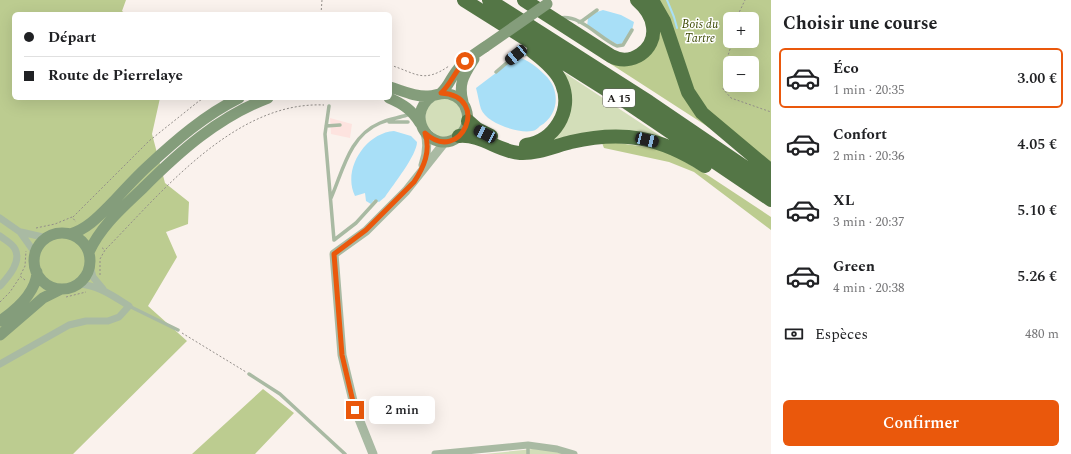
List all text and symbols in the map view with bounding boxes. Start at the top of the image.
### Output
text: Choisir une course [783,10,937,37]
map controls [723,12,759,92]
button: + [723,12,759,48]
park label: Bois du Tartre [682,15,719,48]
text: Départ [48,26,96,49]
car [503,43,529,67]
route start [456,52,474,70]
button: − [723,56,759,92]
text: Éco [833,57,859,80]
icon: car [785,60,821,96]
text: Route de Pierrelaye [48,64,183,87]
text: 3.00 € [1017,67,1057,90]
text: 1 min · 20:35 [833,80,905,100]
road number: A 15 [603,89,635,107]
car [472,123,498,145]
text: Confort [833,123,887,146]
icon: car [785,126,821,162]
car [634,131,660,149]
text: 4.05 € [1017,133,1057,156]
text: 2 min · 20:36 [833,146,905,166]
text: XL [833,189,854,212]
icon: car [785,192,821,228]
text: 5.10 € [1017,199,1057,222]
text: 3 min · 20:37 [833,212,905,232]
text: Green [833,255,875,278]
icon: car [785,258,821,294]
text: 5.26 € [1017,265,1057,288]
text: 4 min · 20:38 [833,278,905,298]
icon: cash [783,323,805,345]
text: Espèces [815,323,868,346]
text: 480 m [1025,324,1059,344]
callout: 2 min [369,396,435,424]
text: 2 min [385,400,419,420]
button: Confirmer [783,400,1059,446]
route end [346,401,364,419]

